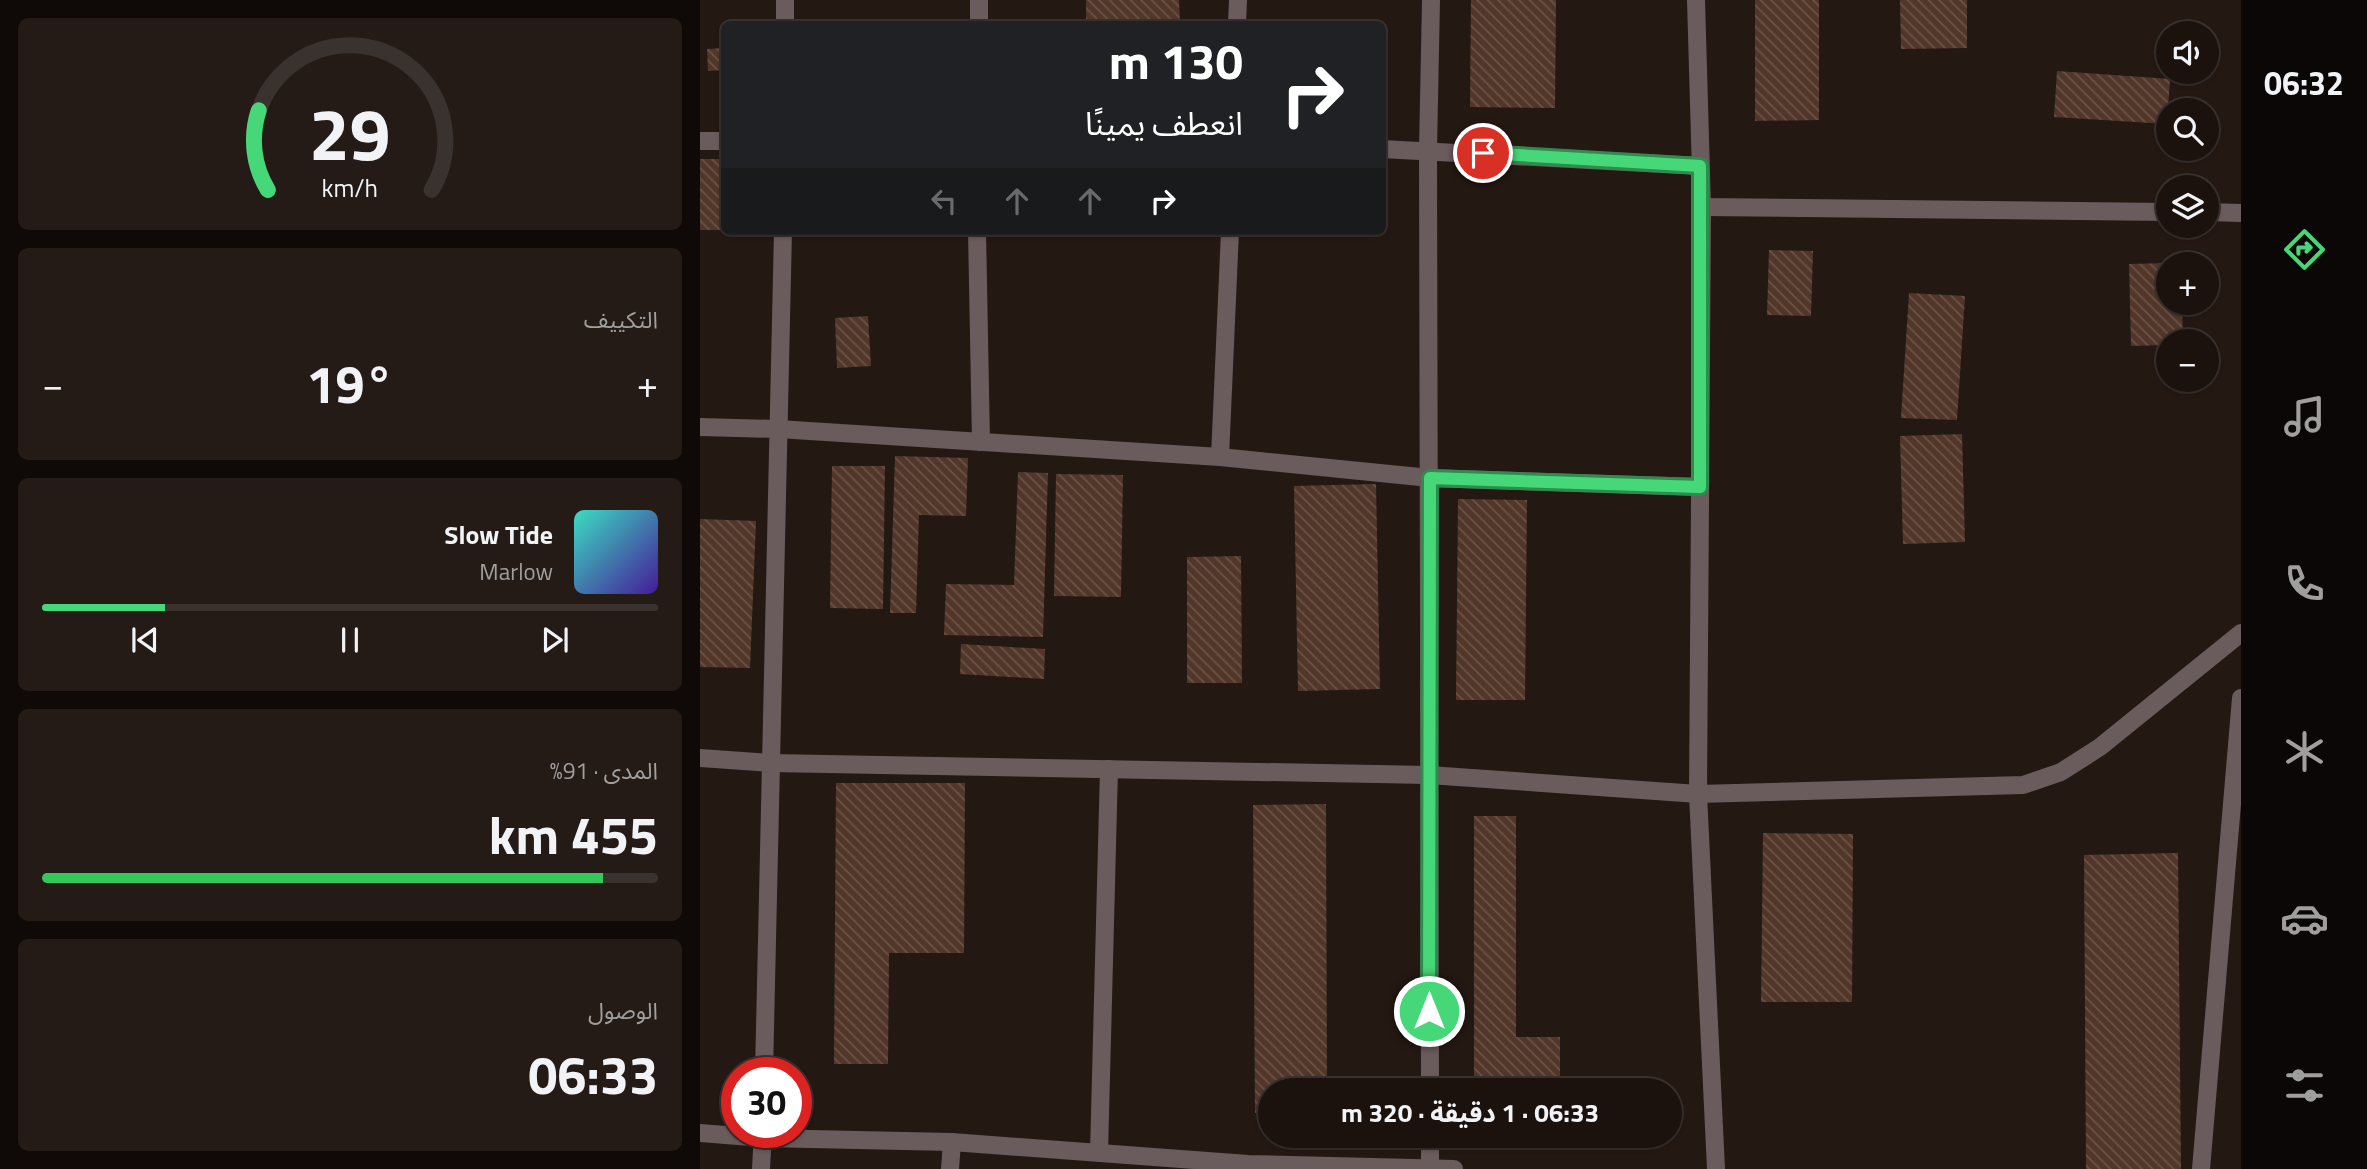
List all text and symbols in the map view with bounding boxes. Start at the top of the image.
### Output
map controls [2156,21,2219,392]
button: sound [2156,21,2219,84]
text: 130 m [1109,23,1243,98]
icon: right [1267,49,1358,140]
text: 06:32 [2264,59,2344,107]
text: 29 [309,78,391,188]
button: search [2156,98,2219,161]
text: انعطف يمينًا [1085,99,1243,147]
pin [1453,123,1513,183]
icon: arrive [1464,134,1502,172]
text: km/h [322,169,378,207]
button: layers [2156,175,2219,238]
icon: left [925,182,963,220]
icon: ahead [998,182,1036,220]
icon: ahead [1071,182,1109,220]
icon: right [1144,182,1182,220]
icon: directions [2280,225,2329,274]
button: + [2156,252,2219,315]
text: التكييف [584,302,658,337]
button: − [2156,329,2219,392]
text: 19° [306,344,394,423]
text: − [42,355,63,413]
text: + [637,355,658,413]
icon: music [2280,392,2329,441]
text: Slow Tide [444,515,553,554]
text: Marlow [479,554,553,589]
icon: phone [2280,559,2329,608]
icon: previous [126,621,164,659]
icon: pause [331,621,369,659]
icon: next [536,621,574,659]
icon: climate [2280,727,2329,776]
text: المدى · 91% [550,753,658,788]
text: 455 km [489,795,658,874]
icon: car [2280,894,2329,943]
position arrow [1392,974,1466,1048]
text: الوصول [588,993,658,1028]
text: 06:33 [528,1035,658,1114]
speed limit sign: 30 [721,1057,812,1148]
icon: filters [2280,1061,2329,1110]
text: 06:33 · 1 دقيقة · 320 m [1341,1093,1599,1132]

